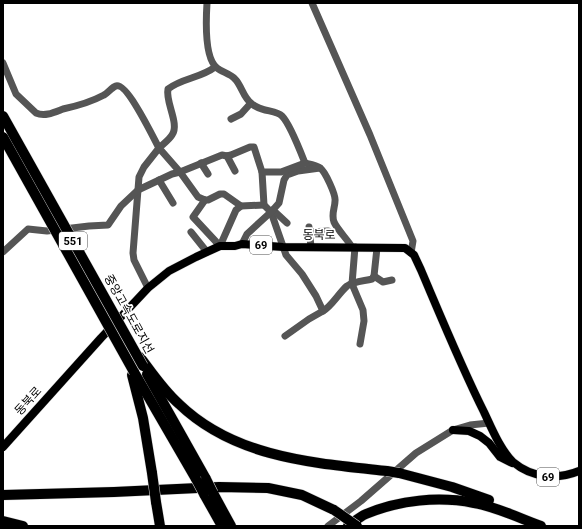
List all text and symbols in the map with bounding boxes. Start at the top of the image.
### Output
street label: 동북로 [302,228,336,242]
road number: 551 [59,232,87,250]
road number: 69 [250,236,272,254]
street label: 중앙고속도로지선 [101,272,157,356]
street label: 동북로 [12,384,44,418]
road number: 69 [537,468,559,486]

